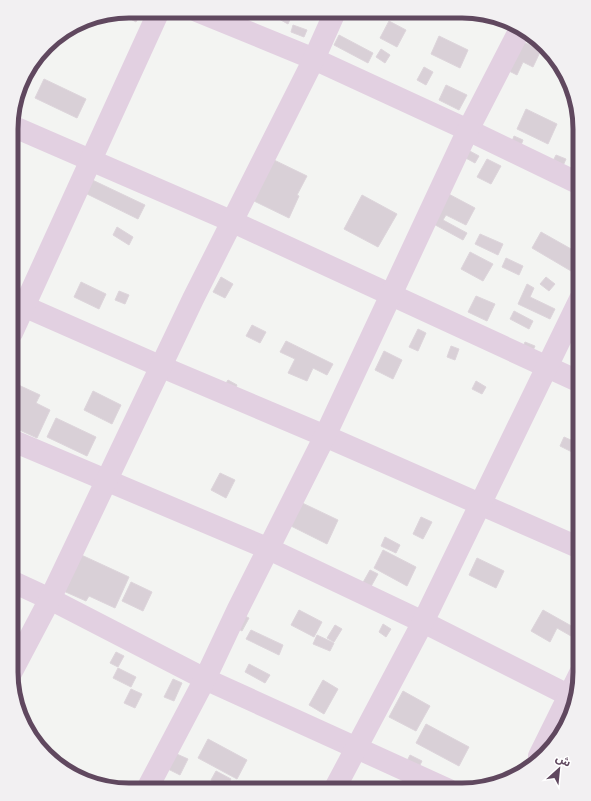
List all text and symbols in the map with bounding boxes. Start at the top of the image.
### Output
north arrow [539,749,579,789]
text: ش [554,751,573,770]

